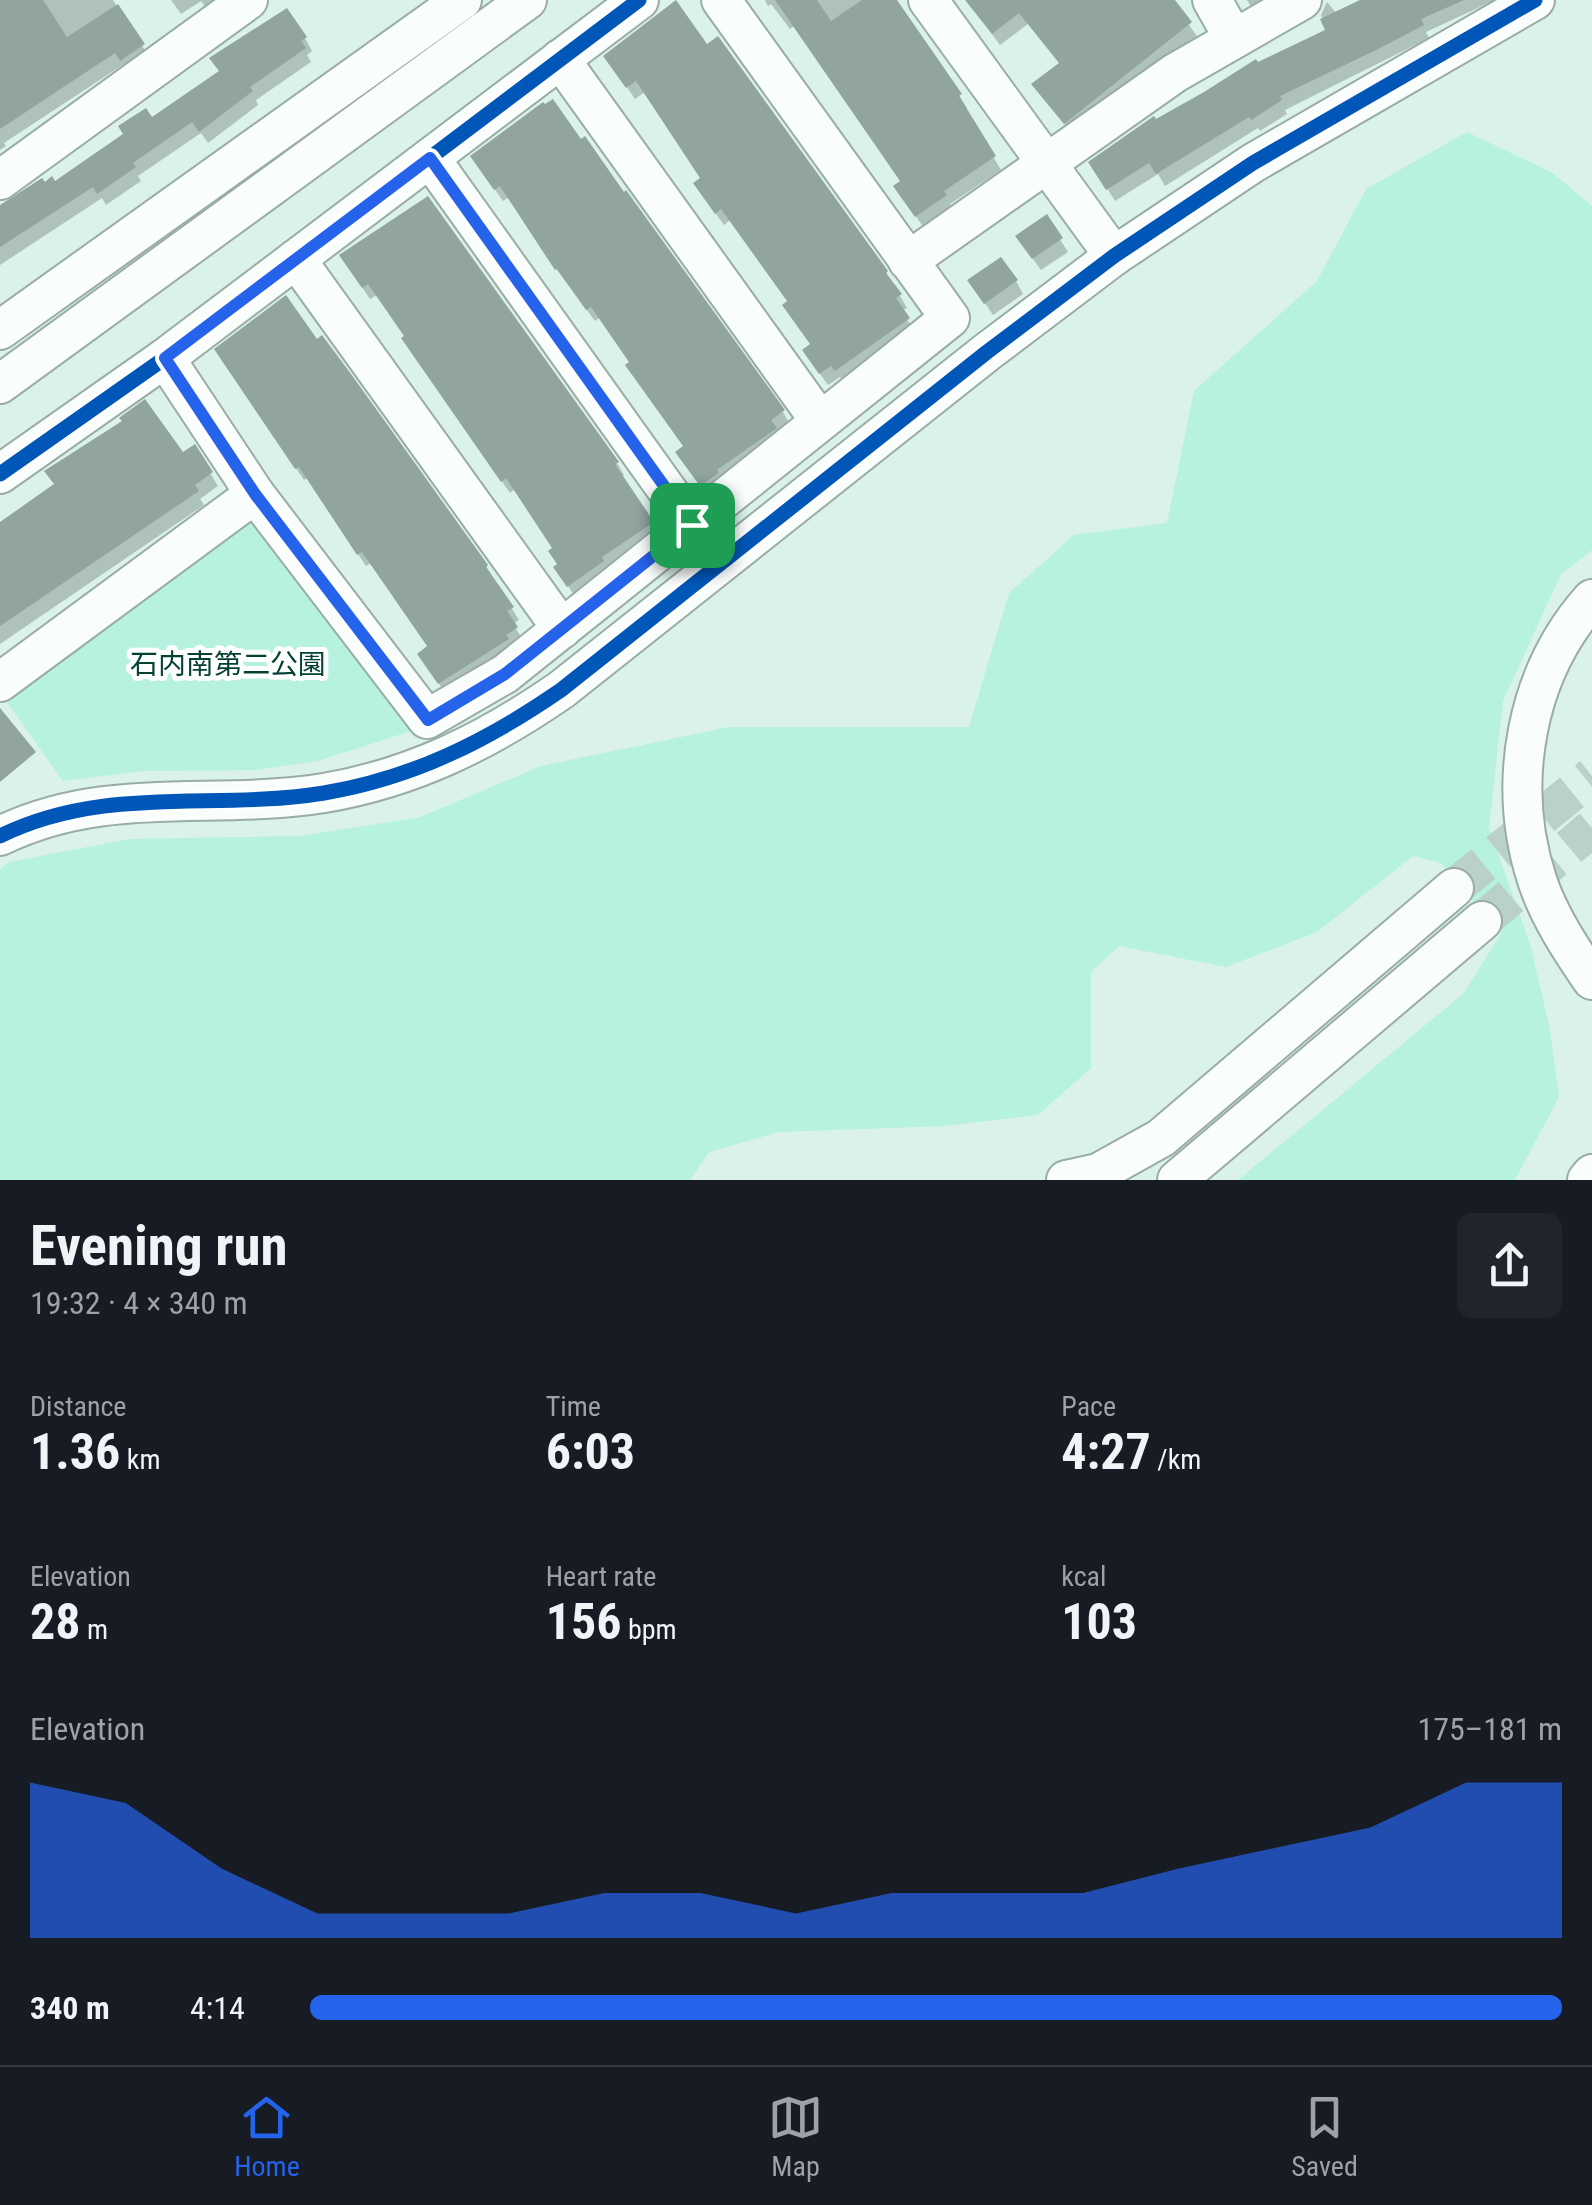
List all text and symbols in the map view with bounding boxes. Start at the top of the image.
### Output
pin [650,483,735,568]
icon: arrive [665,498,720,553]
park label: 石内南第二公園 [130,648,326,681]
button: share [1457,1213,1562,1318]
text: Evening run [30,1214,288,1278]
text: 19:32 · 4 × 340 m [30,1284,248,1322]
text: Distance [30,1390,127,1423]
text: Time [546,1390,601,1423]
text: Pace [1061,1390,1116,1423]
text: 1.36 [30,1423,120,1481]
text: 6:03 [546,1423,635,1481]
text: 4:27 [1061,1423,1151,1481]
text: km [120,1443,160,1476]
text: /km [1151,1443,1201,1476]
text: Elevation [30,1560,131,1593]
text: Heart rate [546,1560,656,1593]
text: kcal [1061,1560,1106,1593]
text: 28 [30,1593,81,1651]
text: 156 [546,1593,621,1651]
text: 103 [1061,1593,1137,1651]
text: m [81,1613,108,1646]
text: bpm [621,1613,677,1646]
text: Elevation [30,1710,145,1748]
text: 175–181 m [1417,1710,1562,1748]
text: 340 m [30,1989,110,2027]
text: 4:14 [190,1989,245,2027]
tab: Home [234,2090,300,2183]
tab: Map [768,2090,823,2183]
tab: Saved [1291,2090,1358,2183]

